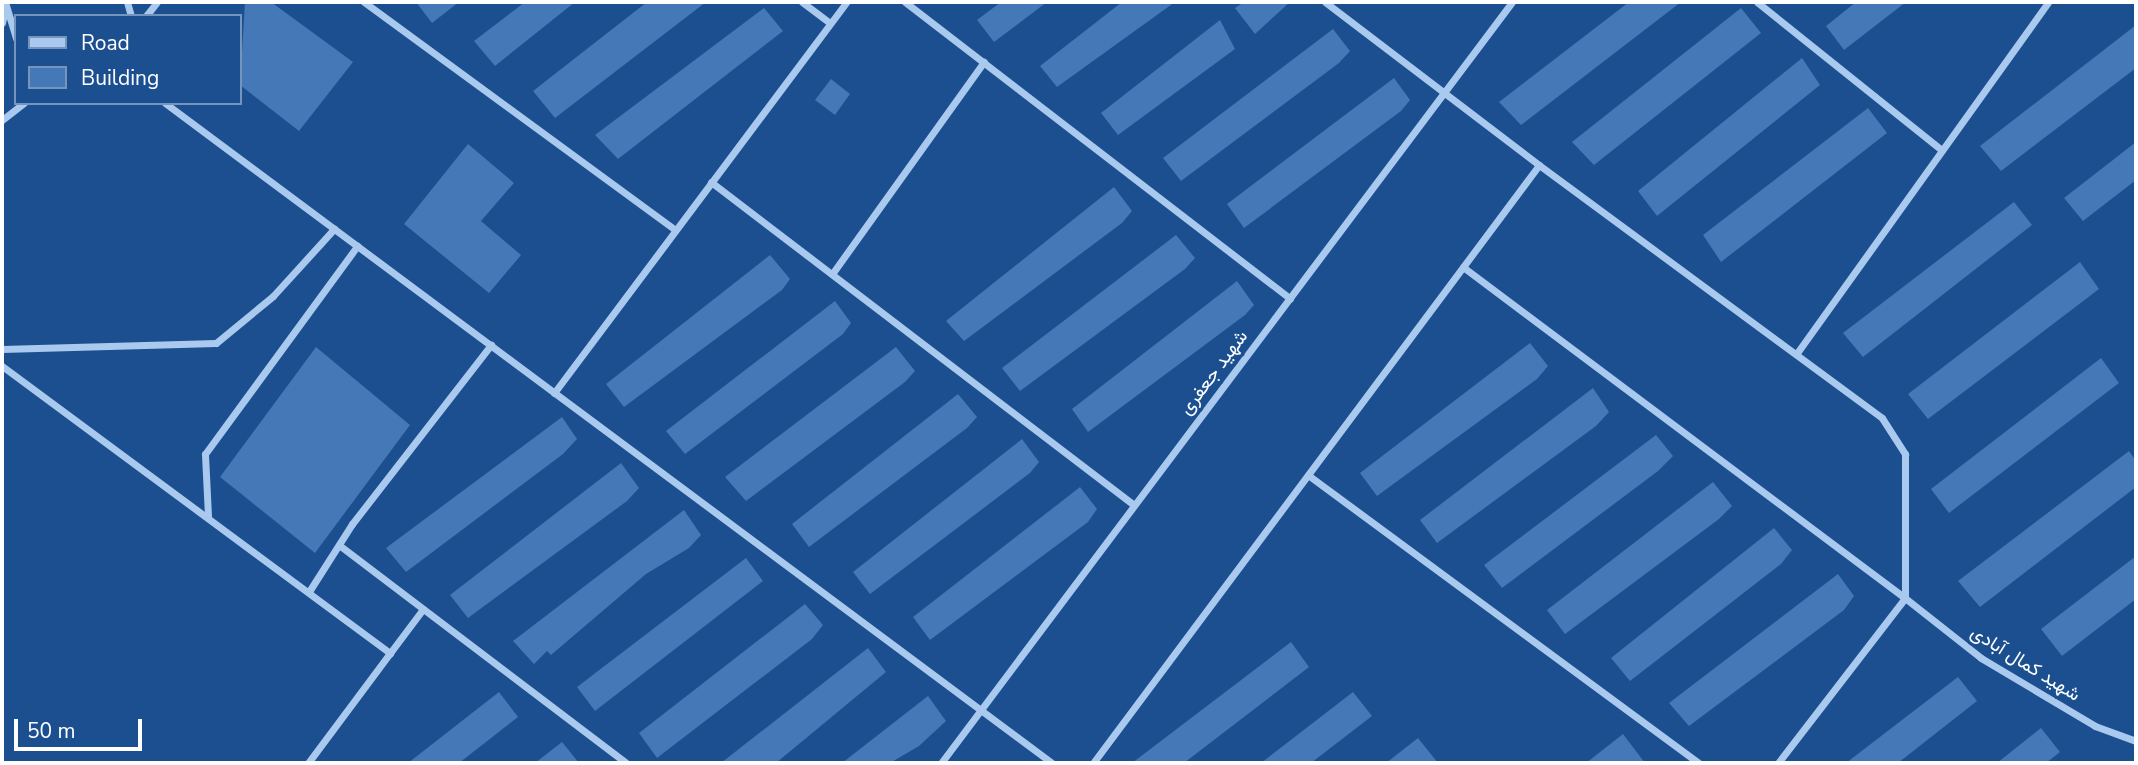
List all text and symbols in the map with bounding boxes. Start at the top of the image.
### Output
legend [14,14,242,105]
text: Road [81,29,130,57]
text: Building [81,64,159,92]
street label: شهید جعفری [1175,326,1253,420]
street label: شهید کمال آبادی [1966,621,2084,707]
scale bar [18,706,145,750]
text: 50 m [27,717,76,745]

